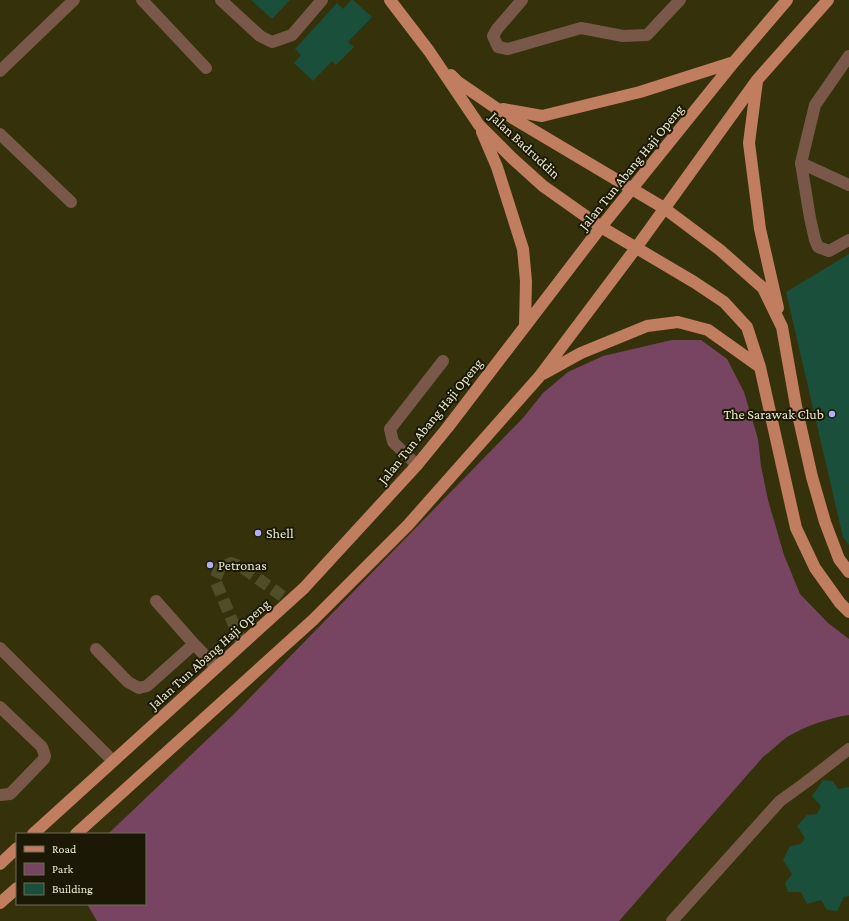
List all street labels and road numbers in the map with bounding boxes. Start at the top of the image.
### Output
street label: Jalan Tun Abang Haji Openg [574,101,688,235]
street label: Jalan Badruddin [485,107,564,182]
street label: Jalan Tun Abang Haji Openg [373,355,487,489]
street label: Jalan Tun Abang Haji Openg [144,595,274,715]

